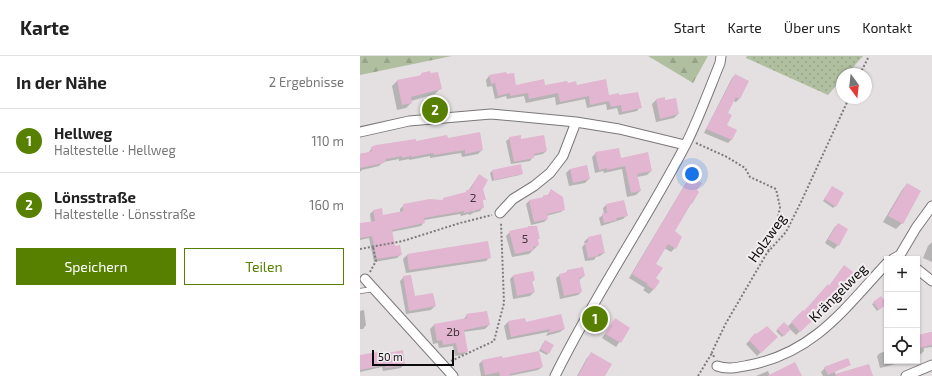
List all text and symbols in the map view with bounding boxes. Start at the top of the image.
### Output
text: Karte [20,16,70,39]
text: Start [674,19,705,36]
text: Karte [727,19,762,36]
text: Über uns [784,19,840,36]
text: Kontakt [862,19,912,36]
north arrow [836,68,872,104]
text: In der Nähe [16,72,107,92]
text: 2 Ergebnisse [269,74,344,90]
pin: 2 [422,95,448,125]
text: Hellweg [54,124,112,142]
text: 1 [26,133,32,149]
text: 110 m [312,133,344,149]
text: Haltestelle · Hellweg [54,142,176,158]
your location [682,164,702,184]
text: Lönsstraße [54,188,136,206]
house number: 2 [470,190,477,204]
text: 2 [25,197,33,213]
text: 160 m [309,197,344,213]
text: Haltestelle · Lönsstraße [54,206,196,222]
street label: Holzweg [744,210,790,265]
house number: 5 [522,231,528,245]
button: Speichern [16,248,176,285]
button: Teilen [184,248,344,285]
map controls [884,256,920,364]
button: + [884,256,920,292]
street label: Krängelweg [805,260,871,325]
button: − [884,292,920,328]
pin: 1 [582,304,608,334]
house number: 2b [446,324,460,338]
button: locate [884,328,920,364]
scale bar [372,348,454,367]
text: 50 m [378,350,403,363]

